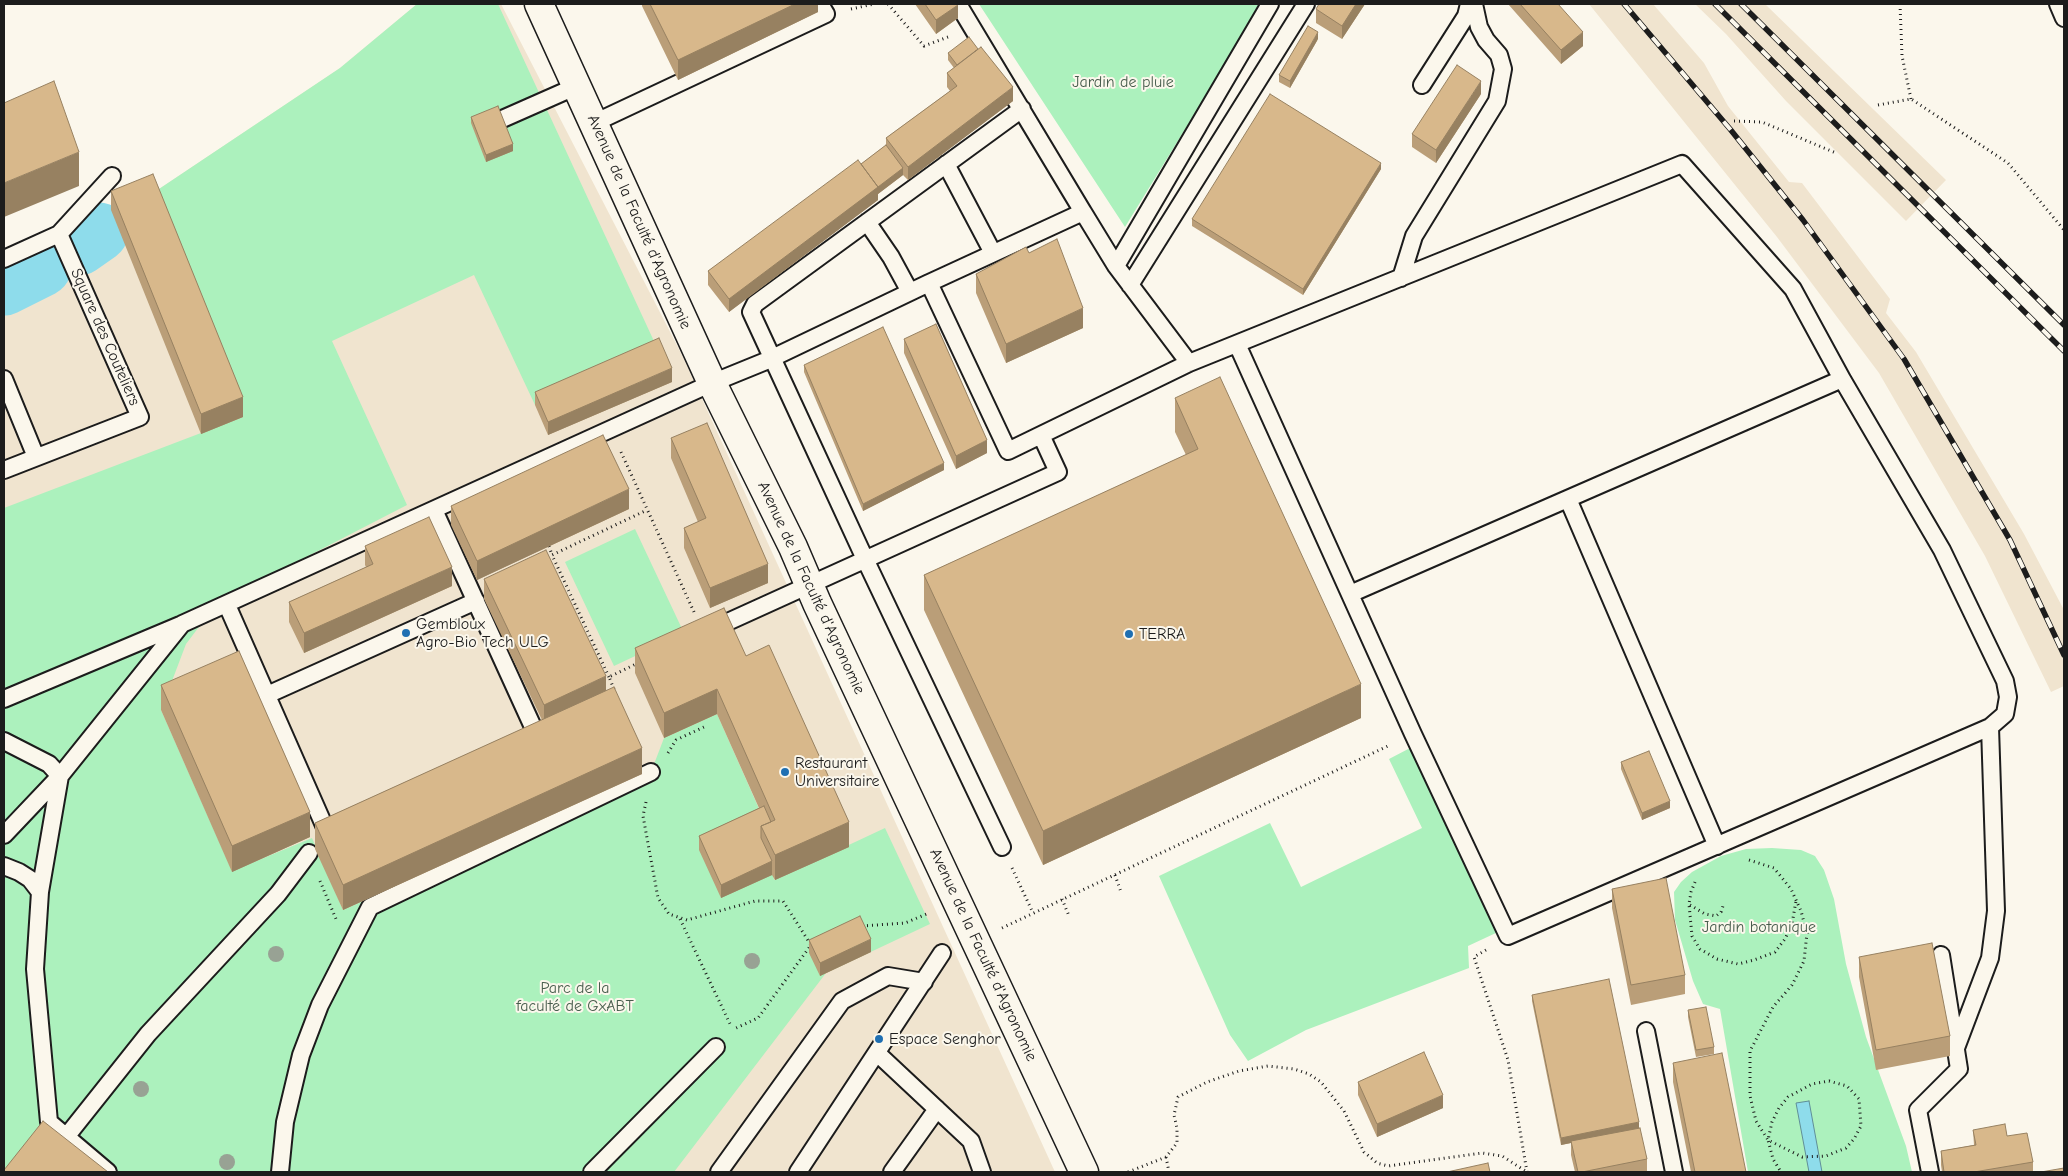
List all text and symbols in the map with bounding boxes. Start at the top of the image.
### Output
park label: Jardin de pluie [1072,72,1174,92]
street label: Avenue de la Faculté d'Agronomie [583,112,695,332]
street label: Square des Couteliers [66,265,144,409]
street label: Avenue de la Faculté d'Agronomie [753,479,869,697]
place label: Gembloux Agro-Bio Tech ULG [416,614,549,652]
place label: TERRA [1139,624,1185,644]
marker: Gembloux Agro-Bio Tech ULG [400,627,412,639]
marker: TERRA [1123,628,1135,640]
place label: Restaurant Universitaire [795,753,880,791]
marker: Restaurant Universitaire [779,766,791,778]
street label: Avenue de la Faculté d'Agronomie [925,846,1041,1064]
park label: Jardin botanique [1702,917,1816,937]
park label: Parc de la faculté de GxABT [516,978,634,1016]
place label: Espace Senghor [889,1029,1001,1049]
marker: Espace Senghor [873,1033,885,1045]

